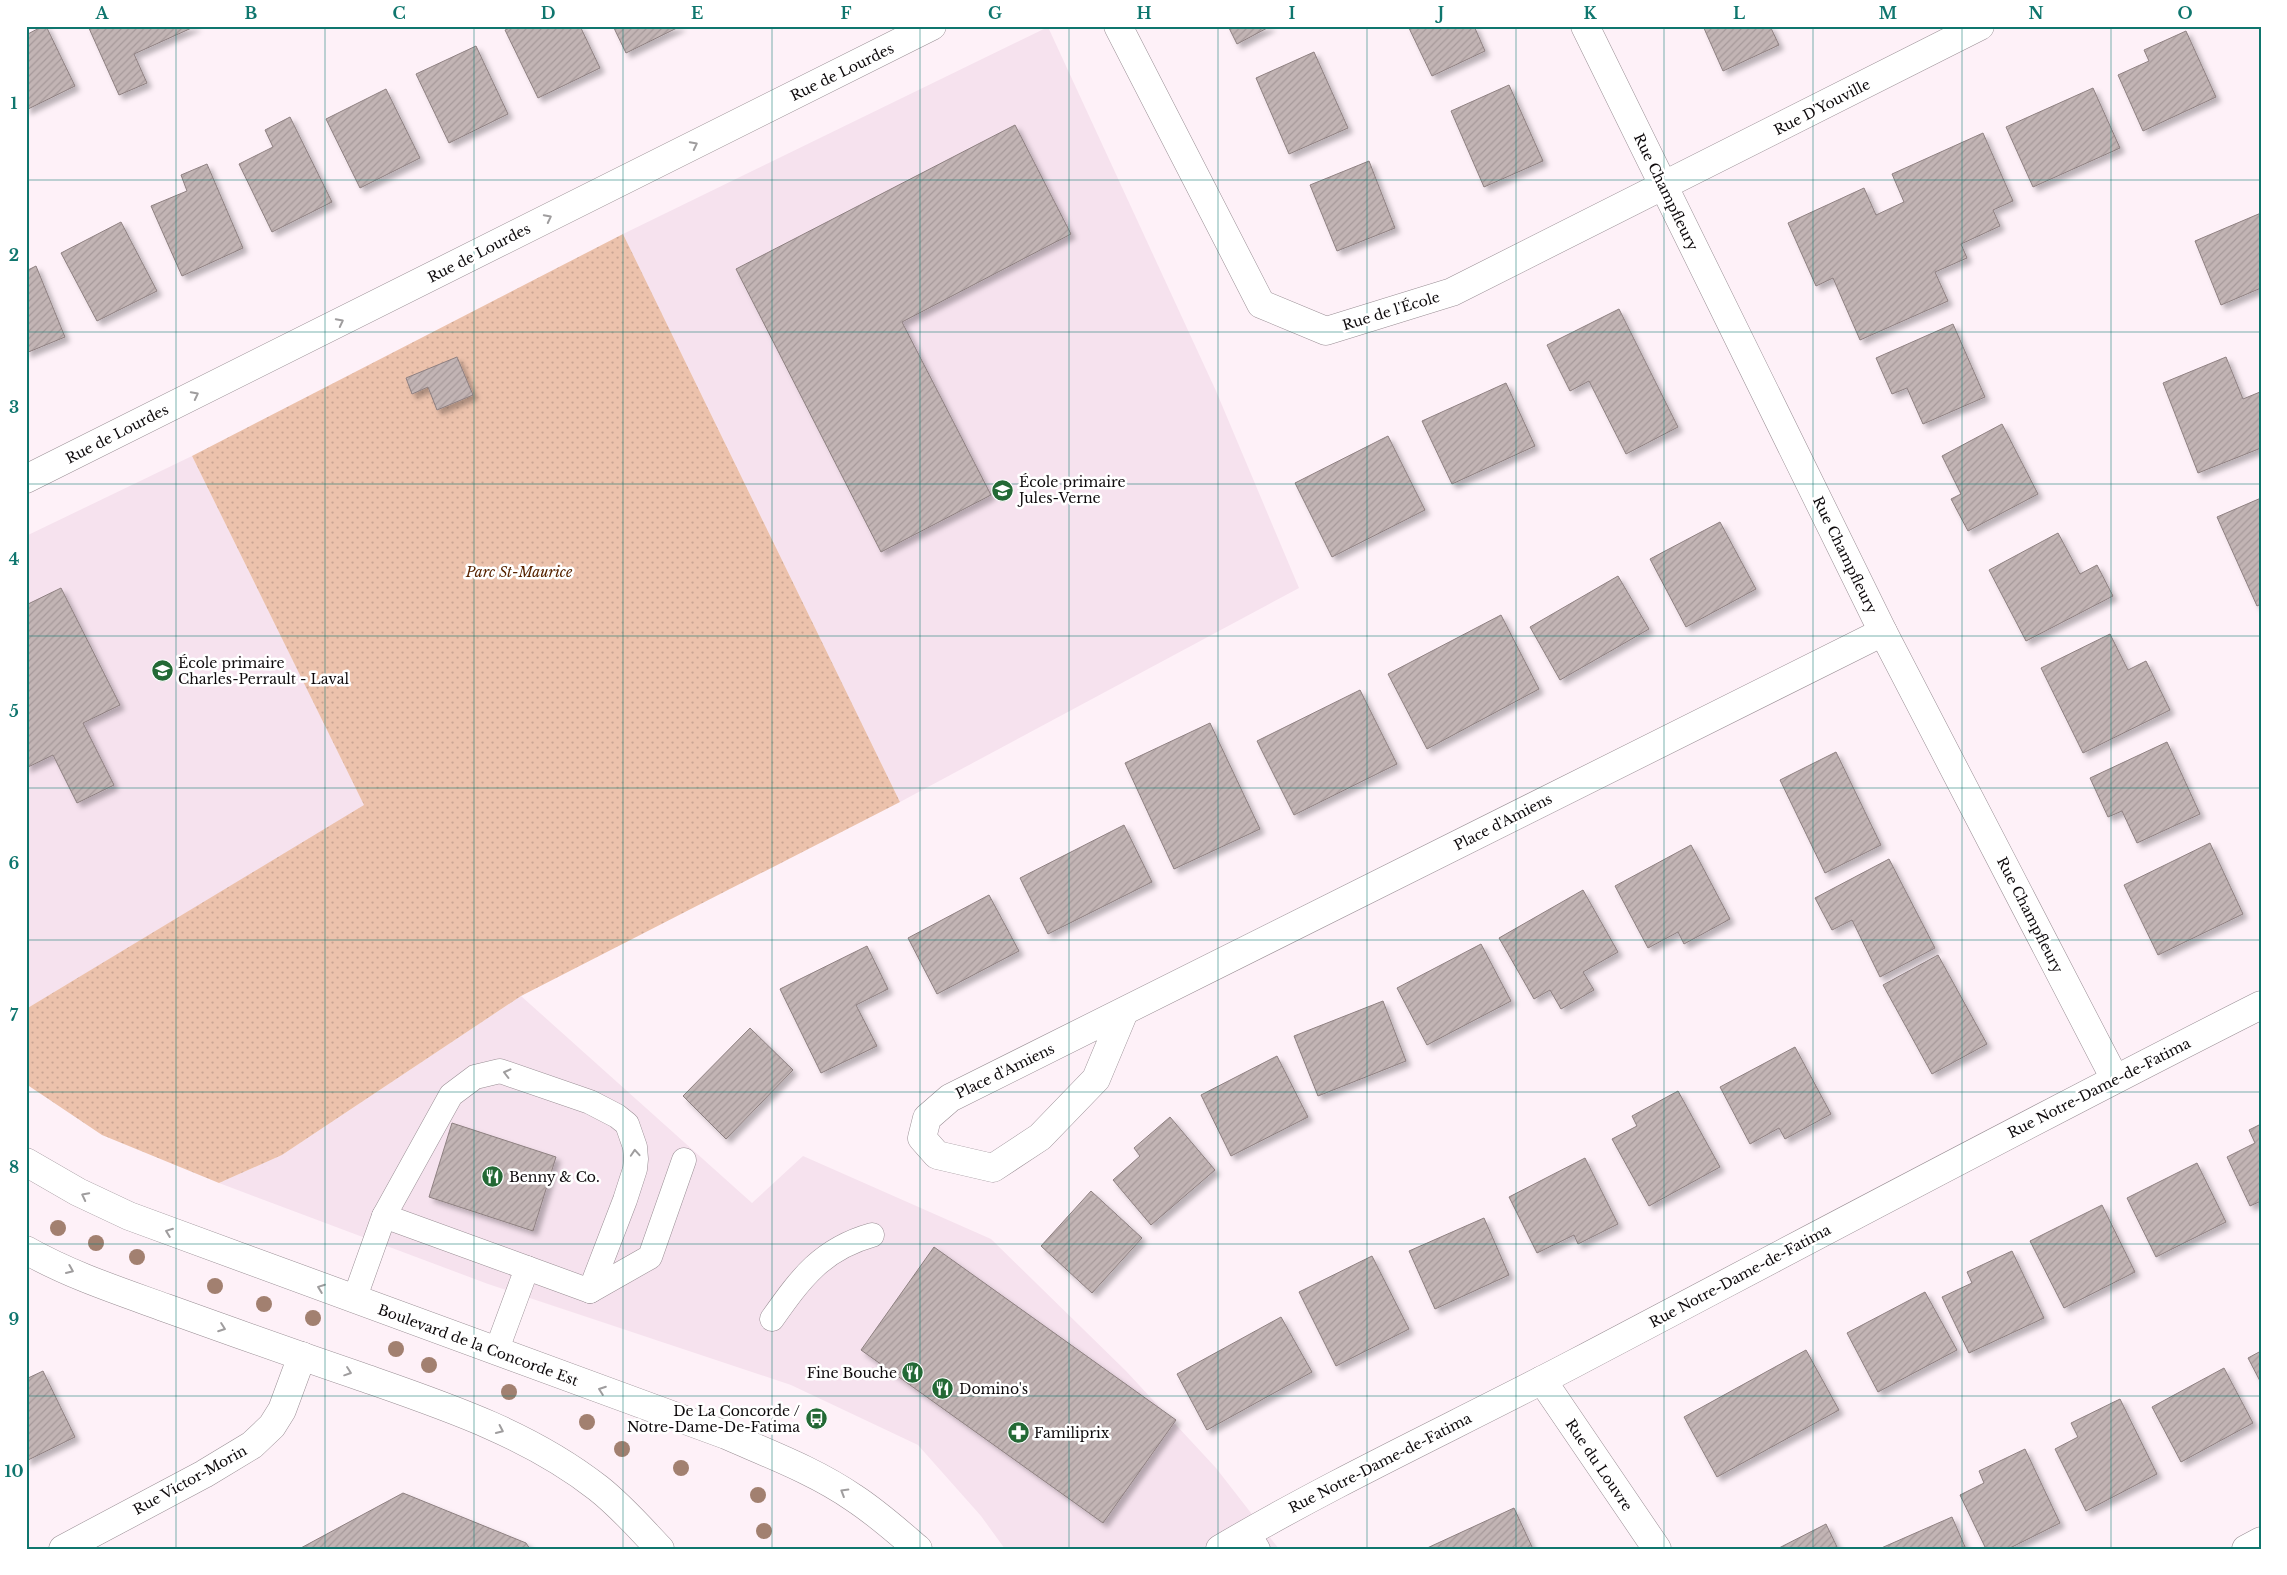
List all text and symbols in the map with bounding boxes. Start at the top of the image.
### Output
text: A [95,3,110,23]
text: B [245,3,258,23]
text: C [392,3,406,23]
text: D [541,3,555,23]
text: E [691,3,703,23]
text: F [840,3,852,23]
text: G [988,3,1002,23]
text: H [1136,3,1152,23]
text: I [1289,3,1296,23]
text: J [1435,3,1444,23]
text: K [1583,3,1597,23]
text: L [1733,3,1745,23]
text: M [1879,3,1897,23]
text: N [2028,3,2044,23]
text: O [2177,3,2193,23]
street label: Rue de Lourdes [787,39,897,105]
street label: Rue D'Youville [1771,75,1873,139]
text: 1 [11,93,18,113]
street label: Rue Champfleury [1630,130,1702,254]
one-way arrow [689,141,698,151]
one-way arrow [543,214,552,224]
street label: Rue de Lourdes [425,219,533,287]
text: 2 [9,245,19,265]
street label: Rue de l'École [1340,288,1442,334]
one-way arrow [335,318,344,328]
one-way arrow [190,391,199,401]
text: 3 [9,397,19,417]
street label: Rue de Lourdes [63,400,171,468]
place label: École primaire Jules-Verne [1017,473,1125,507]
school or university icon: École primaire Jules-Verne [991,478,1015,502]
street label: Rue Champfleury [1809,493,1881,617]
text: 4 [9,549,19,569]
park label: Parc St-Maurice [465,563,573,581]
place label: École primaire Charles-Perrault - Laval [178,654,349,688]
school or university icon: École primaire Charles-Perrault - Laval [150,659,174,683]
text: 5 [9,701,19,721]
street label: Place d'Amiens [1451,790,1555,854]
text: 6 [9,853,20,873]
street label: Rue Champfleury [1993,854,2067,976]
text: 7 [10,1005,19,1025]
street label: Rue Notre-Dame-de-Fatima [2005,1034,2194,1142]
street label: Place d'Amiens [953,1039,1057,1103]
one-way arrow [502,1068,511,1079]
one-way arrow [630,1149,641,1157]
text: 8 [9,1157,19,1177]
restaurant icon: Benny & Co. [481,1165,505,1189]
place label: Benny & Co. [509,1168,600,1186]
one-way arrow [81,1192,90,1202]
street label: Rue Notre-Dame-de-Fatima [1646,1220,1834,1332]
one-way arrow [165,1228,173,1238]
one-way arrow [65,1264,74,1275]
one-way arrow [317,1284,326,1294]
street label: Boulevard de la Concorde Est [375,1300,581,1390]
text: 9 [9,1309,20,1329]
one-way arrow [217,1322,226,1332]
restaurant icon: Fine Bouche [901,1361,925,1385]
place label: Fine Bouche [807,1364,897,1382]
one-way arrow [344,1366,352,1376]
restaurant icon: Domino's [931,1377,955,1401]
place label: Domino's [959,1380,1028,1398]
one-way arrow [599,1386,607,1396]
place label: De La Concorde / Notre-Dame-De-Fatima [627,1402,801,1436]
bus stop icon: De La Concorde / Notre-Dame-De-Fatima [804,1407,828,1431]
street label: Rue Notre-Dame-de-Fatima [1286,1409,1475,1517]
street label: Rue du Louvre [1562,1416,1636,1514]
pharmacy icon: Familiprix [1006,1421,1030,1445]
one-way arrow [495,1423,504,1434]
place label: Familiprix [1034,1424,1110,1442]
street label: Rue Victor-Morin [130,1441,250,1519]
text: 10 [4,1461,24,1481]
one-way arrow [841,1489,850,1499]

